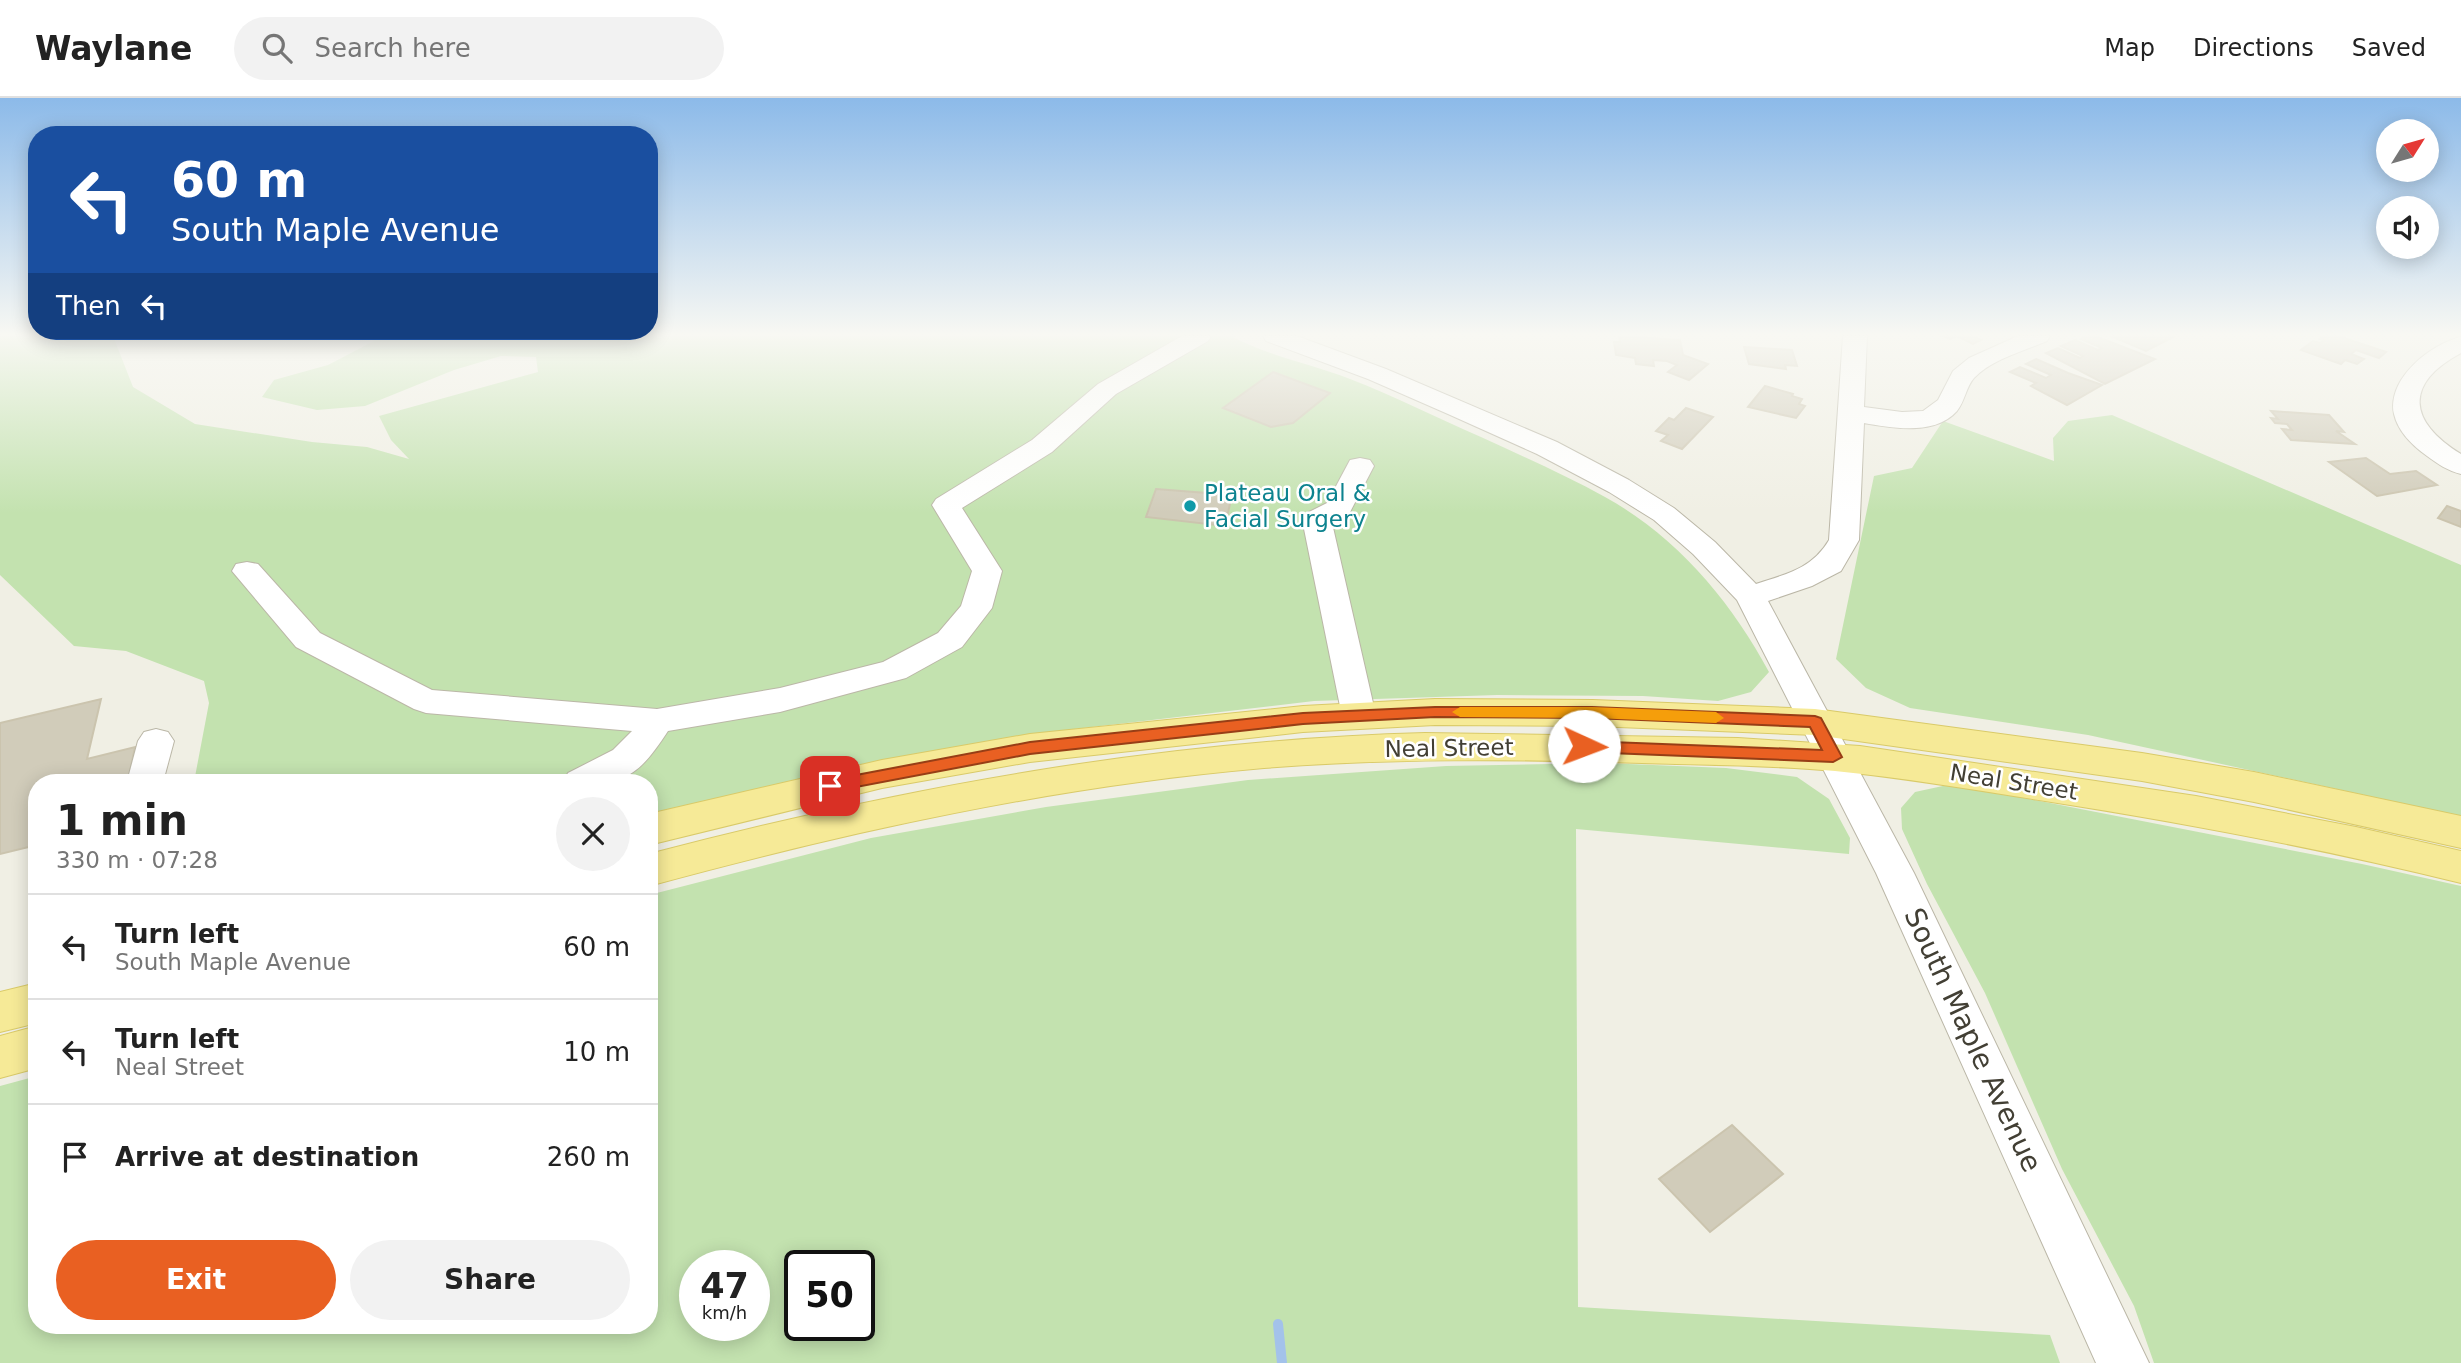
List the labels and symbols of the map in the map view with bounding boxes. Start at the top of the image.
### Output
north arrow [2376,119,2440,182]
place label: Plateau Oral & Facial Surgery [1204,480,1371,532]
marker: Plateau Oral & Facial Surgery [1182,498,1198,514]
position arrow [1547,709,1621,783]
street label: Neal Street [1384,734,1514,762]
pin [800,756,860,816]
street label: Neal Street [1948,759,2080,805]
street label: South Maple Avenue [1897,903,2049,1177]
speed limit sign: 50 [784,1250,875,1341]

